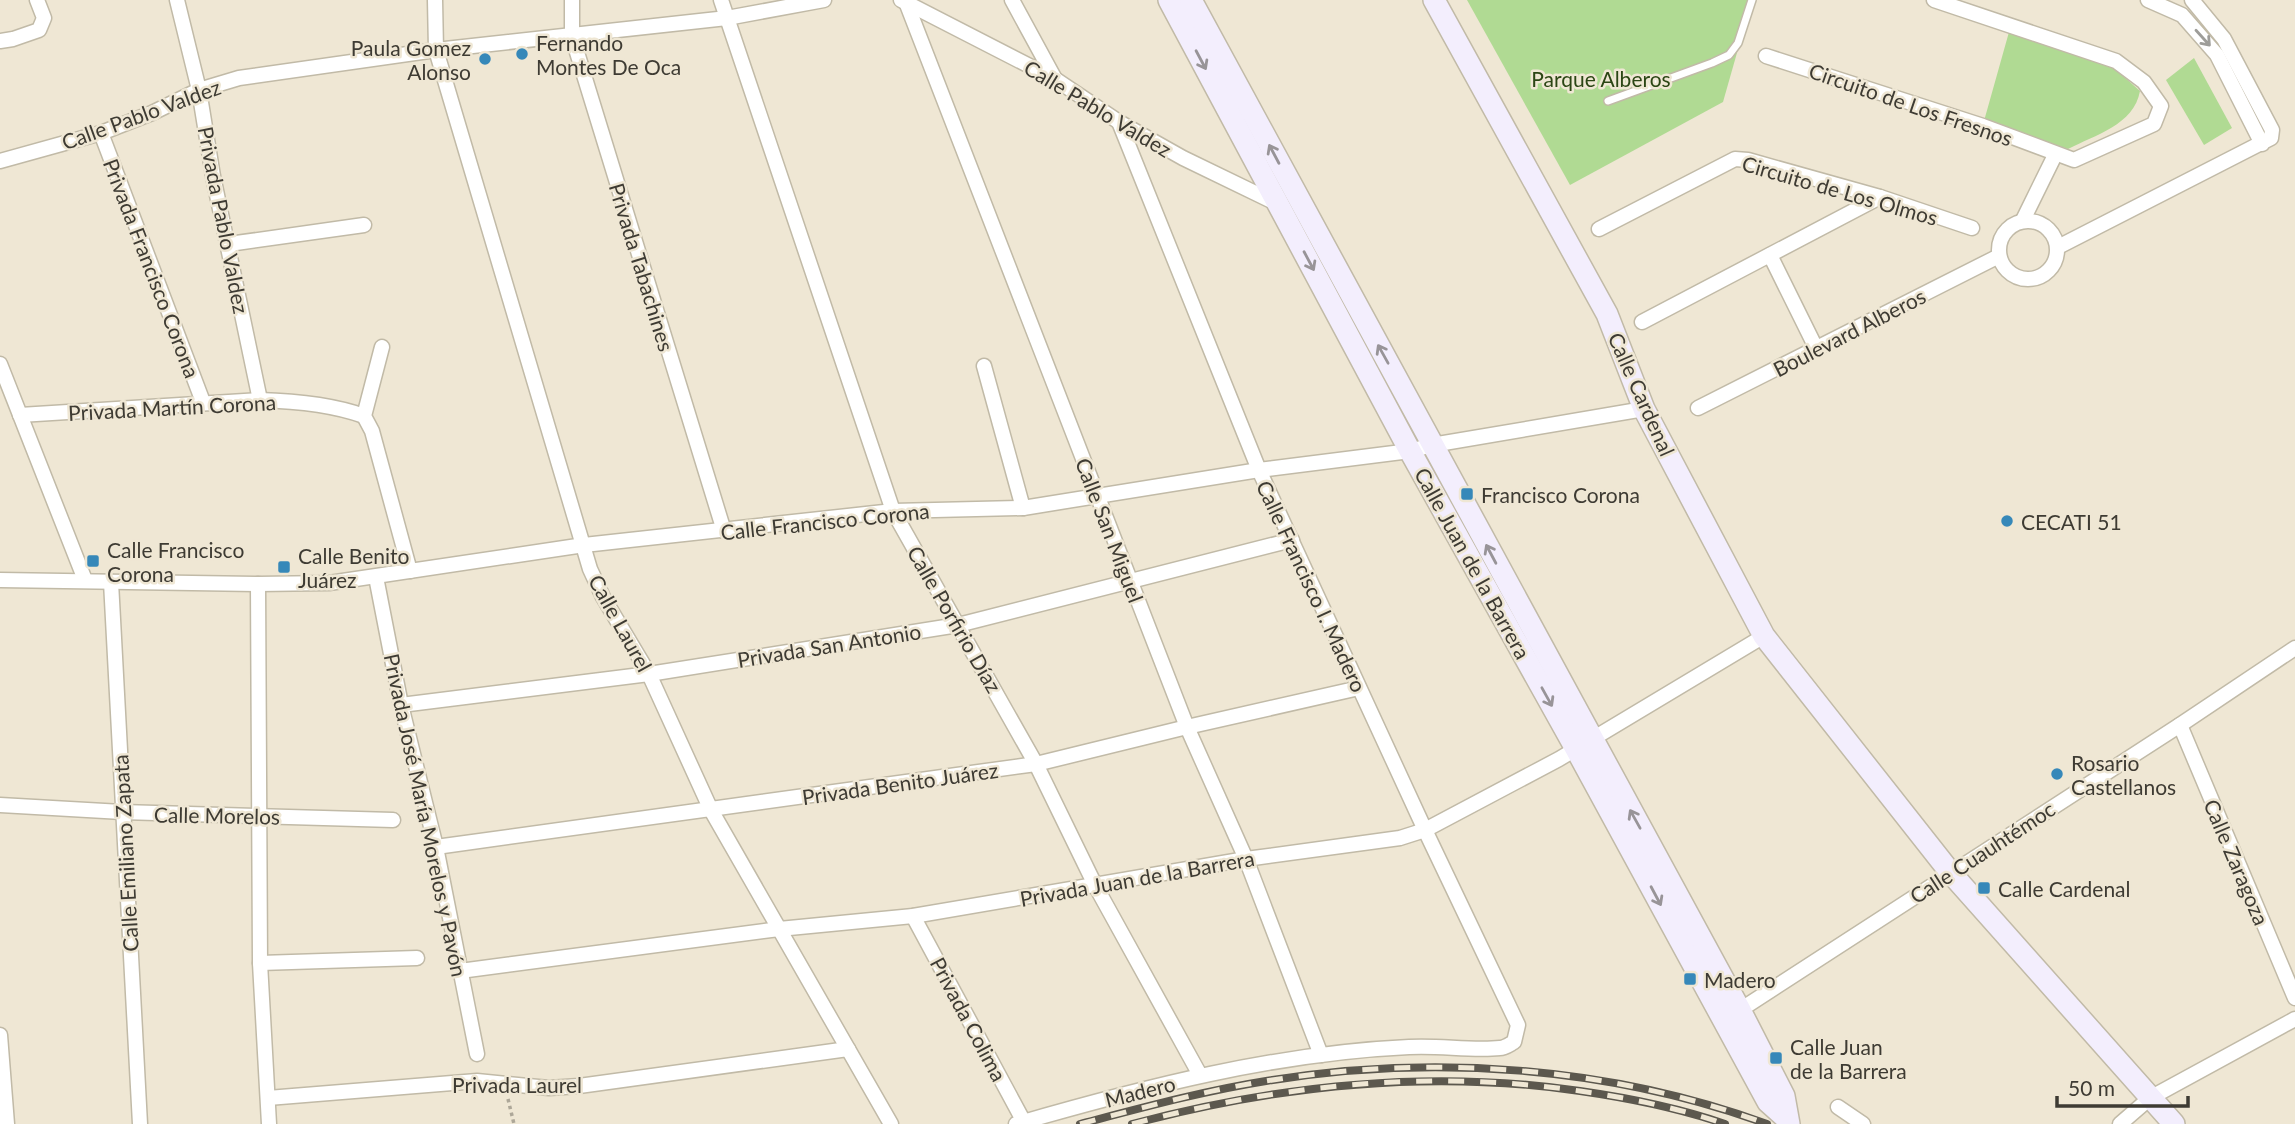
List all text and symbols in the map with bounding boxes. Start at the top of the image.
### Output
one-way arrow [2195,29,2211,47]
place label: Fernando Montes De Oca [536,30,681,79]
place label: Paula Gomez Alonso [351,35,471,84]
marker: Fernando Montes De Oca [514,46,530,62]
one-way arrow [1195,49,1208,70]
marker: Paula Gomez Alonso [477,51,493,67]
street label: Calle Pablo Valdez [1020,54,1176,162]
street label: Circuito de Los Fresnos [1806,57,2016,151]
park label: Parque Alberos [1531,66,1671,91]
street label: Calle Pablo Valdez [58,74,224,154]
street label: Privada Pablo Valdez [194,124,254,316]
one-way arrow [1267,145,1281,165]
street label: Circuito de Los Olmos [1739,150,1941,230]
street label: Privada Francisco Corona [99,155,205,381]
street label: Privada Tabachines [605,180,679,354]
one-way arrow [1302,250,1316,270]
street label: Boulevard Alberos [1769,283,1929,381]
street label: Calle Cardenal [1604,328,1680,460]
one-way arrow [1376,345,1390,365]
street label: Privada Martín Corona [67,389,277,425]
street label: Calle San Miguel [1071,454,1149,606]
street label: Calle Juan de la Barrera [1410,463,1536,663]
street label: Calle Francisco I. Madero [1252,476,1372,696]
place label: Francisco Corona [1481,482,1640,507]
marker: Francisco Corona [1459,486,1475,502]
street label: Calle Francisco Corona [719,498,931,544]
place label: CECATI 51 [2021,509,2122,534]
marker: CECATI 51 [1999,513,2015,529]
place label: Calle Francisco Corona [107,537,244,586]
street label: Calle Porfirio Díaz [903,541,1007,697]
place label: Calle Benito Juárez [298,543,410,592]
one-way arrow [1484,544,1497,565]
marker: Calle Francisco Corona [85,553,101,569]
marker: Calle Benito Juárez [276,559,292,575]
street label: Calle Laurel [584,570,658,676]
street label: Privada San Antonio [735,618,923,672]
street label: Privada José María Morelos y Pavón [379,651,473,979]
one-way arrow [1540,686,1554,706]
place label: Rosario Castellanos [2071,750,2176,799]
street label: Calle Emiliano Zapata [107,754,143,952]
street label: Privada Benito Juárez [800,757,1000,809]
marker: Rosario Castellanos [2049,766,2065,782]
street label: Calle Zaragoza [2199,795,2275,929]
street label: Calle Cuauhtémoc [1905,796,2059,908]
street label: Calle Morelos [154,801,280,829]
one-way arrow [1628,809,1642,829]
street label: Privada Juan de la Barrera [1018,845,1256,911]
place label: Calle Cardenal [1998,876,2131,901]
marker: Calle Cardenal [1976,880,1992,896]
one-way arrow [1649,886,1663,906]
street label: Privada Colima [926,953,1012,1085]
place label: Madero [1704,967,1776,992]
marker: Madero [1682,971,1698,987]
place label: Calle Juan de la Barrera [1790,1034,1907,1083]
marker: Calle Juan de la Barrera [1768,1050,1784,1066]
scale bar [2057,1064,2188,1108]
street label: Madero [1102,1070,1178,1112]
street label: Privada Laurel [452,1072,582,1097]
text: 50 m [2068,1075,2115,1100]

